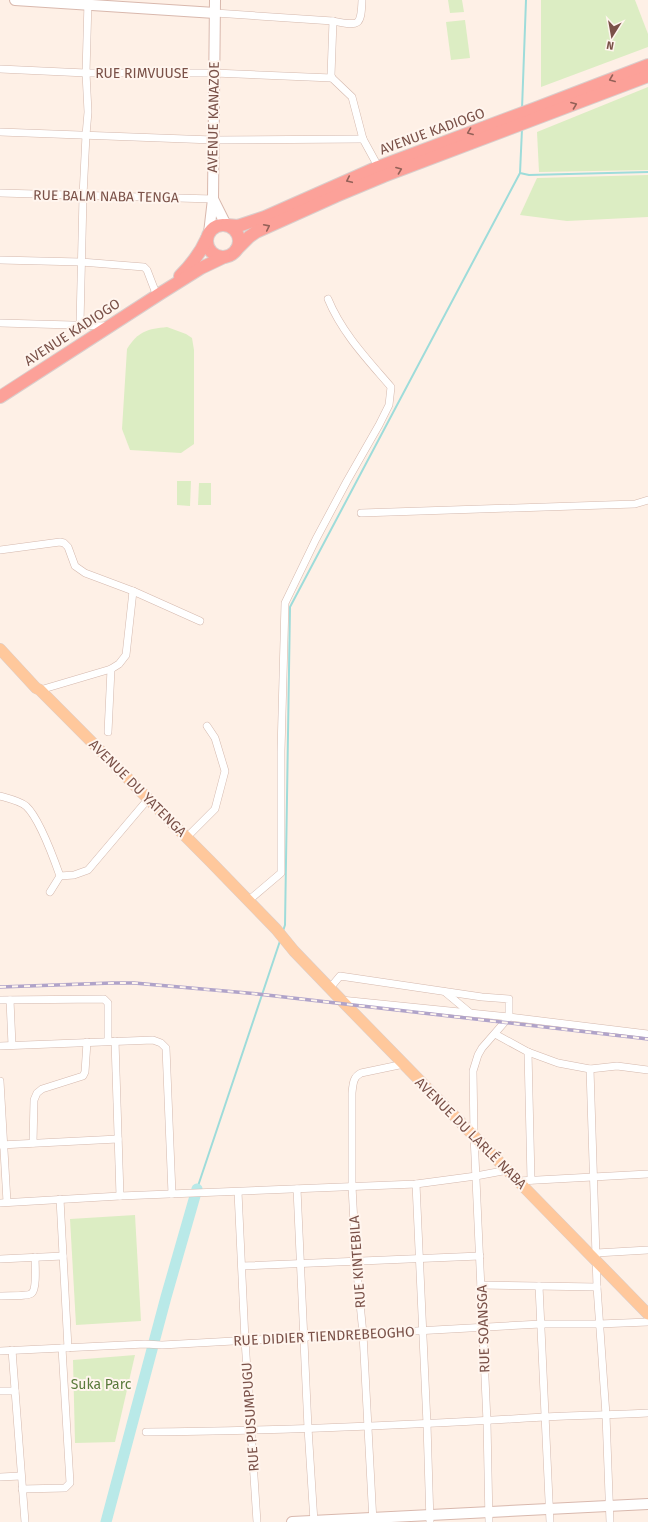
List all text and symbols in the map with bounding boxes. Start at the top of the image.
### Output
north arrow [592,16,632,56]
text: N [605,38,615,52]
street label: AVENUE KANAZOE [204,61,223,173]
street label: RUE RIMVUUSE [95,65,189,82]
one-way arrow [608,75,615,83]
one-way arrow [570,101,577,109]
street label: AVENUE KADIOGO [377,105,487,158]
one-way arrow [467,128,474,136]
one-way arrow [396,167,403,175]
one-way arrow [346,175,354,183]
street label: RUE BALM NABA TENGA [33,187,179,206]
one-way arrow [263,224,270,232]
street label: AVENUE KADIOGO [21,295,123,370]
street label: AVENUE DU YATENGA [85,736,190,841]
street label: AVENUE DU LARLÉ NABA [411,1073,531,1193]
street label: RUE KINTEBILA [346,1215,369,1309]
street label: RUE SOANSGA [473,1285,494,1373]
street label: RUE DIDIER TIENDREBEOGHO [233,1323,415,1350]
street label: RUE PUSUMPUGU [238,1362,263,1472]
park label: Suka Parc [71,1376,132,1393]

